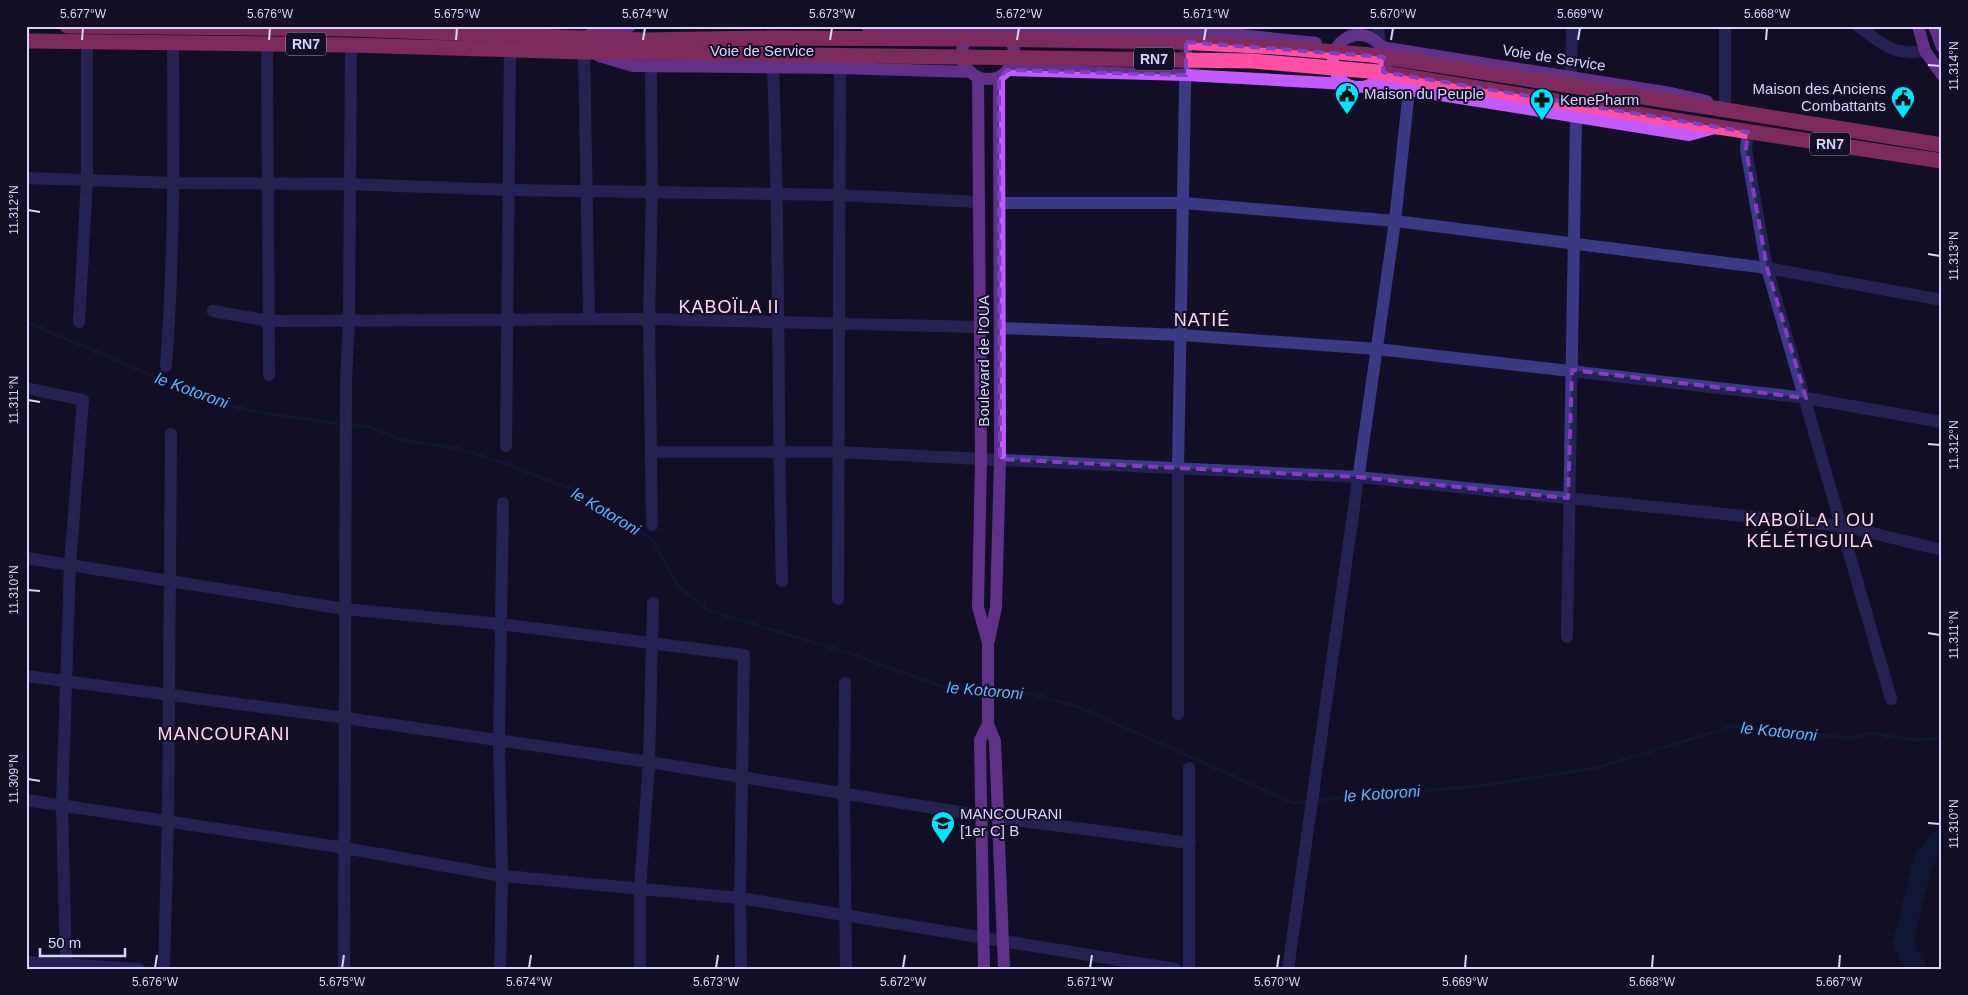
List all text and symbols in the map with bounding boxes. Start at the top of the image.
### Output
text: 5.677°W [60,7,107,21]
text: 5.676°W [247,7,294,21]
text: 5.675°W [434,7,481,21]
text: 5.674°W [622,7,669,21]
text: 5.673°W [809,7,856,21]
text: 5.672°W [996,7,1043,21]
text: 5.671°W [1183,7,1230,21]
text: 5.670°W [1370,7,1417,21]
text: 5.669°W [1557,7,1604,21]
text: 5.668°W [1744,7,1791,21]
road number: RN7 [286,33,326,56]
street label: Voie de Service [1501,41,1607,74]
text: 11.314°N [1947,41,1961,91]
street label: Voie de Service [710,42,814,59]
road number: RN7 [1134,48,1174,70]
place label: Maison des Anciens Combattants [1753,80,1886,114]
public building icon: Maison du Peuple [1334,81,1360,115]
place label: Maison du Peuple [1364,85,1484,102]
public building icon: Maison des Anciens Combattants [1890,85,1916,119]
pharmacy icon: KenePharm [1529,87,1555,121]
place label: KenePharm [1560,91,1639,108]
road number: RN7 [1810,132,1850,156]
text: 11.312°N [7,185,21,235]
text: 11.313°N [1947,231,1961,281]
street label: Boulevard de l'OUA [975,295,992,427]
district label: KABOÏLA II [678,297,780,317]
district label: NATIÉ [1174,310,1230,330]
water label: le Kotoroni [153,369,231,412]
text: 11.311°N [7,376,21,424]
text: 11.312°N [1947,420,1961,470]
water label: le Kotoroni [569,484,643,539]
district label: KABOÏLA I OU KÉLÉTIGUILA [1745,510,1875,551]
text: 11.310°N [7,565,21,615]
text: 11.311°N [1947,611,1961,659]
water label: le Kotoroni [946,679,1024,702]
water label: le Kotoroni [1740,719,1818,744]
district label: MANCOURANI [157,724,291,744]
text: 11.309°N [7,754,21,804]
water label: le Kotoroni [1343,782,1421,805]
text: 11.310°N [1947,799,1961,849]
place label: MANCOURANI [1er C] B [960,805,1063,839]
school or university icon: MANCOURANI [1er C] B [930,810,956,844]
scale bar [40,925,125,957]
text: 50 m [48,934,81,951]
text: 5.676°W [132,975,179,989]
text: 5.675°W [319,975,366,989]
text: 5.674°W [506,975,553,989]
text: 5.673°W [693,975,740,989]
text: 5.672°W [880,975,927,989]
text: 5.671°W [1067,975,1114,989]
text: 5.670°W [1254,975,1301,989]
text: 5.669°W [1442,975,1489,989]
text: 5.668°W [1629,975,1676,989]
text: 5.667°W [1816,975,1863,989]

